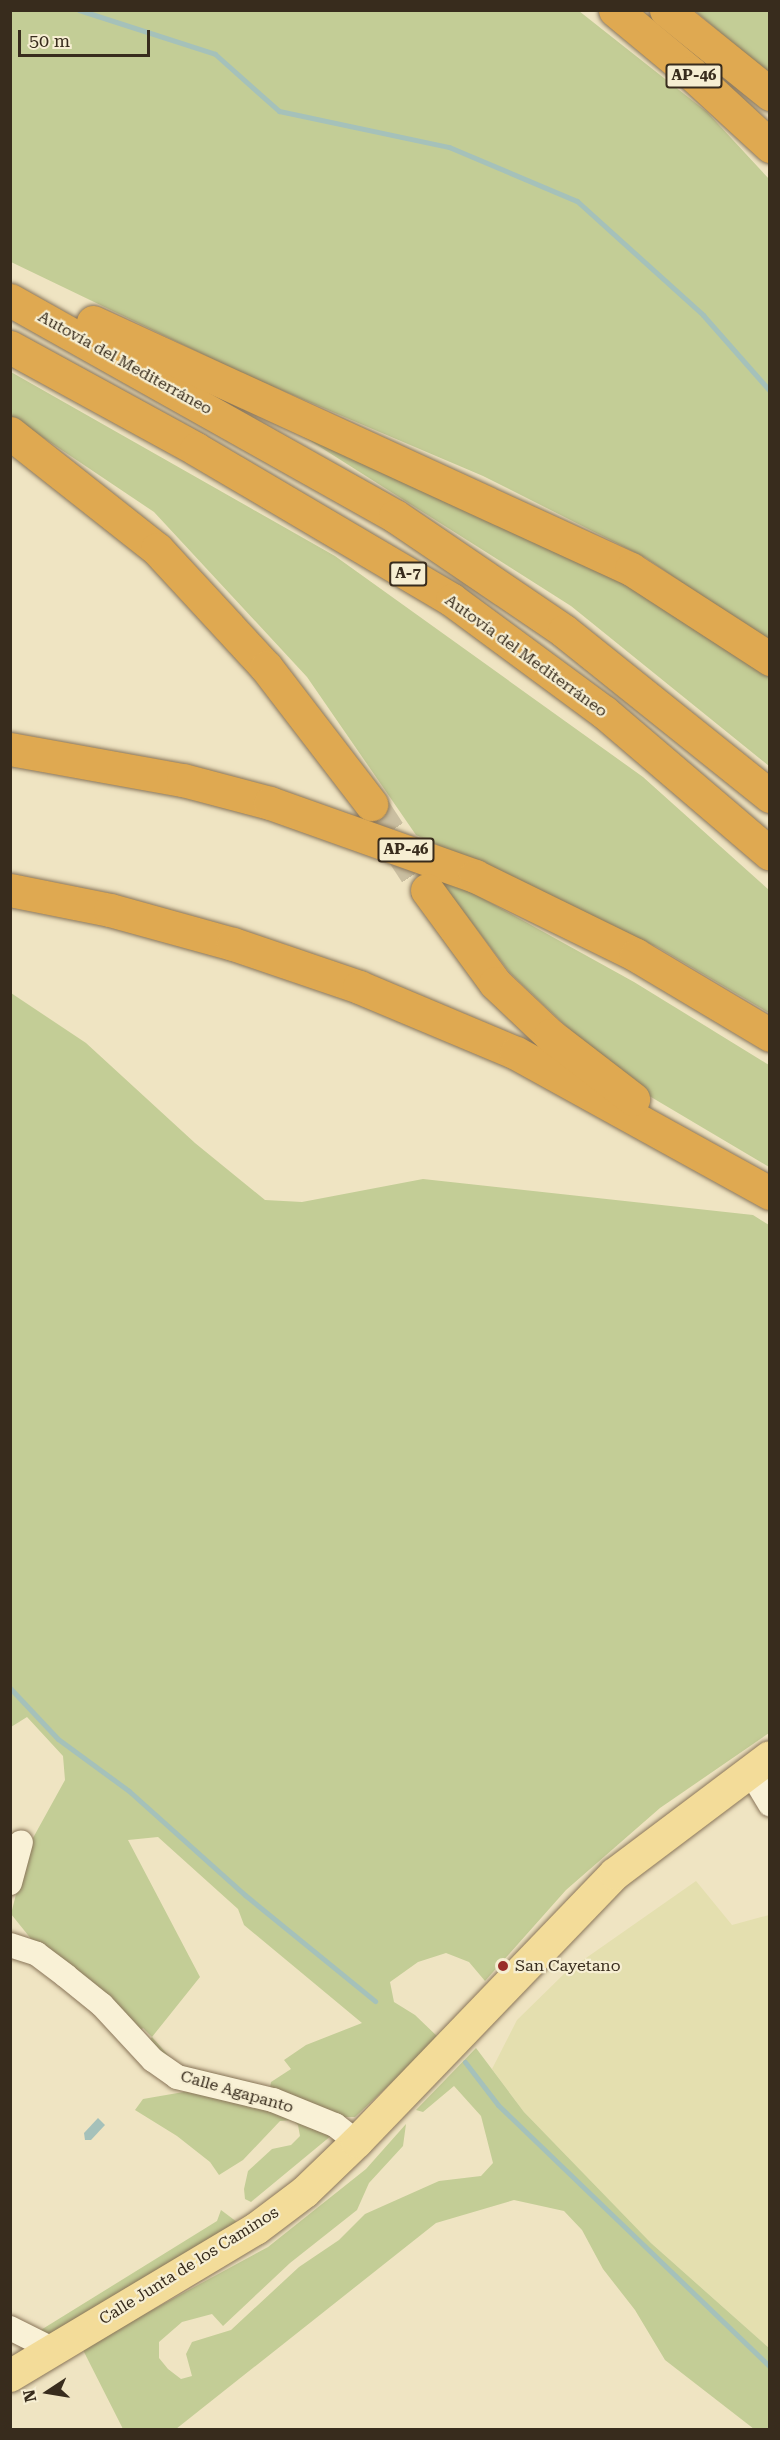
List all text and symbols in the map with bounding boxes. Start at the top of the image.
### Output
scale bar [21,18,153,56]
text: 50 m [29,30,70,51]
road number: AP-46 [664,64,724,88]
street label: Autovía del Mediterráneo [35,307,215,419]
road number: A-7 [388,562,428,586]
street label: Autovía del Mediterráneo [441,591,611,721]
road number: AP-46 [376,838,436,862]
place label: San Cayetano [515,1956,620,1976]
marker: San Cayetano [496,1959,510,1973]
street label: Calle Agapanto [178,2067,296,2117]
street label: Calle Junta de los Caminos [96,2203,282,2329]
north arrow [18,2362,78,2422]
text: N [19,2388,40,2404]

